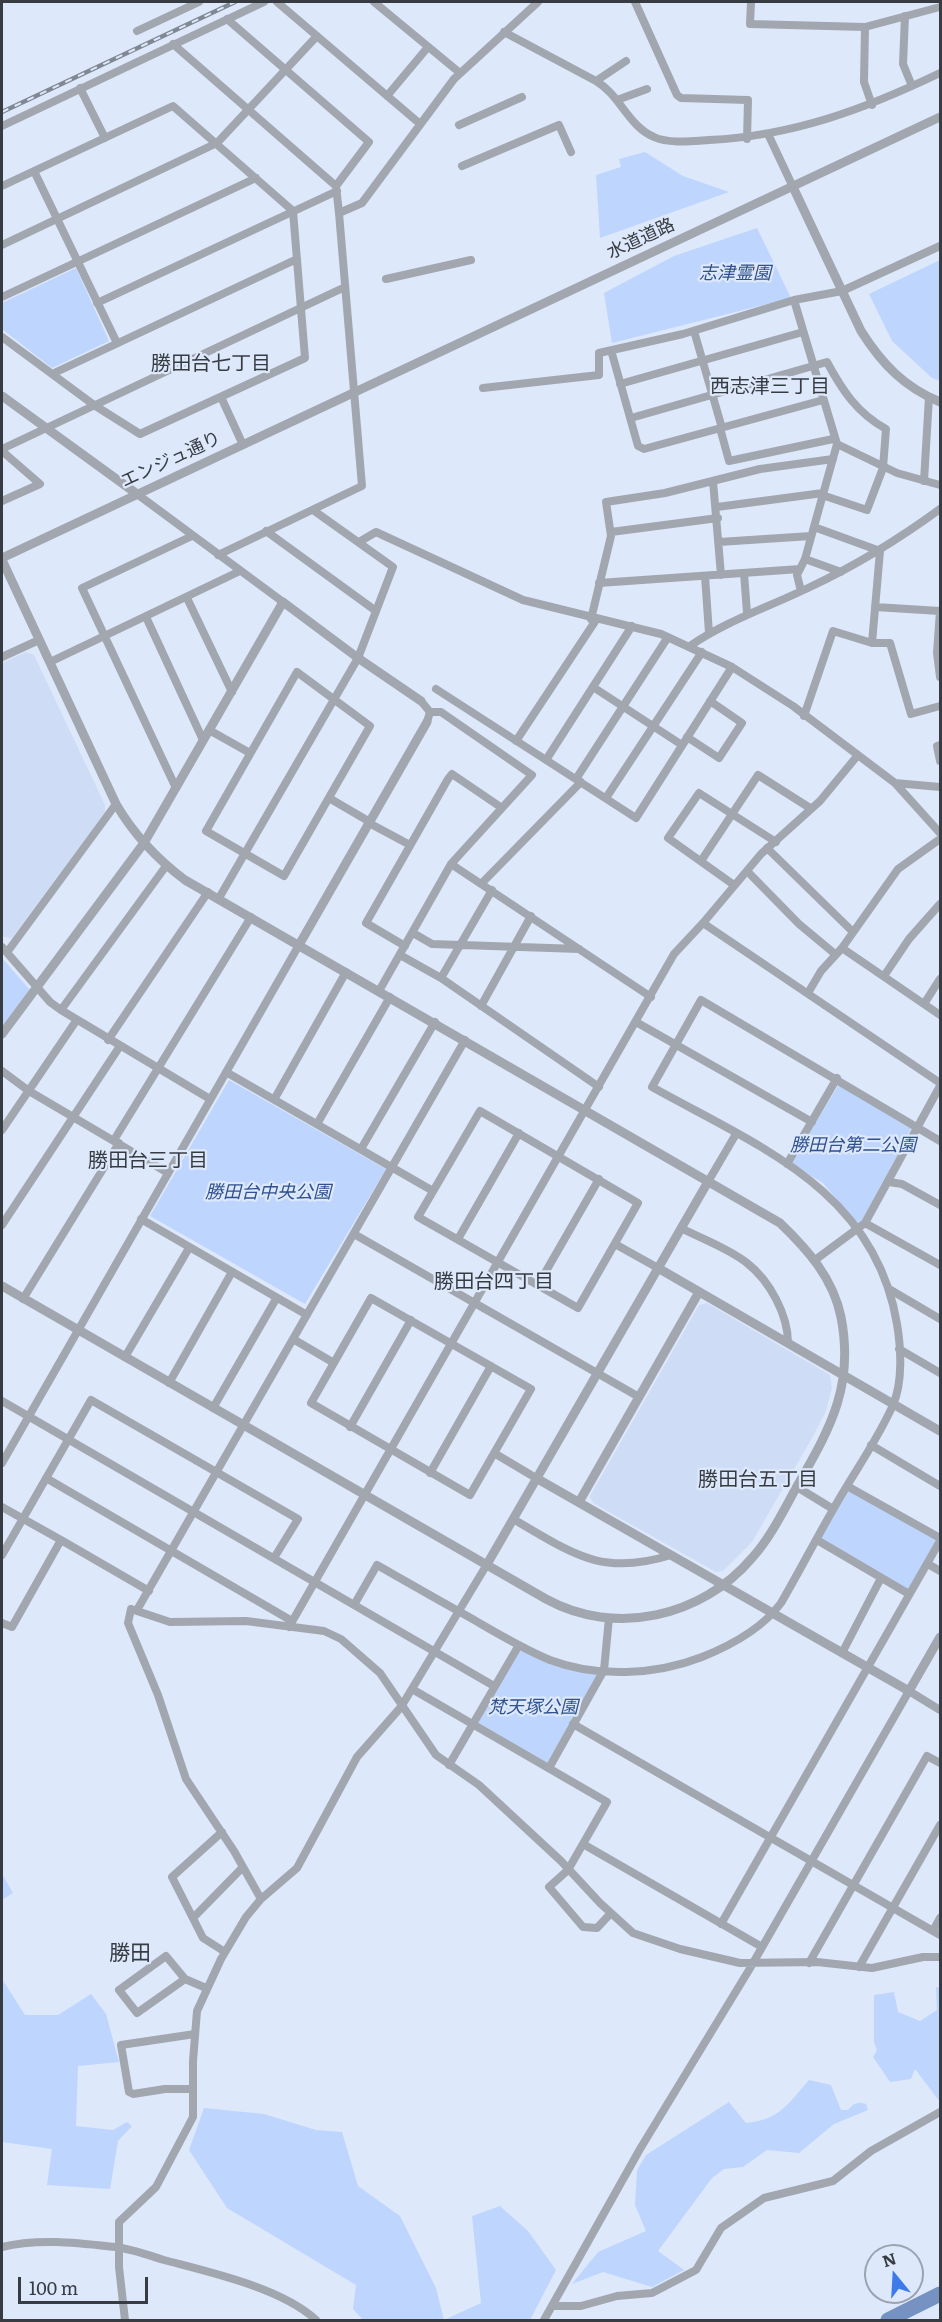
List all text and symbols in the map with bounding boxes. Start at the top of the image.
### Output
street label: 水道道路 [604,214,678,264]
park label: 志津霊園 [699,263,771,285]
district label: 勝田台七丁目 [151,352,271,376]
district label: 西志津三丁目 [710,375,830,399]
street label: エンジュ通り [117,427,225,493]
park label: 勝田台第二公園 [790,1135,916,1157]
district label: 勝田台三丁目 [88,1149,208,1173]
park label: 勝田台中央公園 [205,1182,331,1204]
district label: 勝田台四丁目 [434,1270,554,1294]
district label: 勝田台五丁目 [698,1468,818,1492]
park label: 梵天塚公園 [488,1697,578,1719]
district label: 勝田 [109,1941,151,1967]
north arrow [864,2244,924,2304]
text: N [879,2245,899,2272]
scale bar [21,2265,152,2303]
text: 100 m [29,2274,78,2301]

